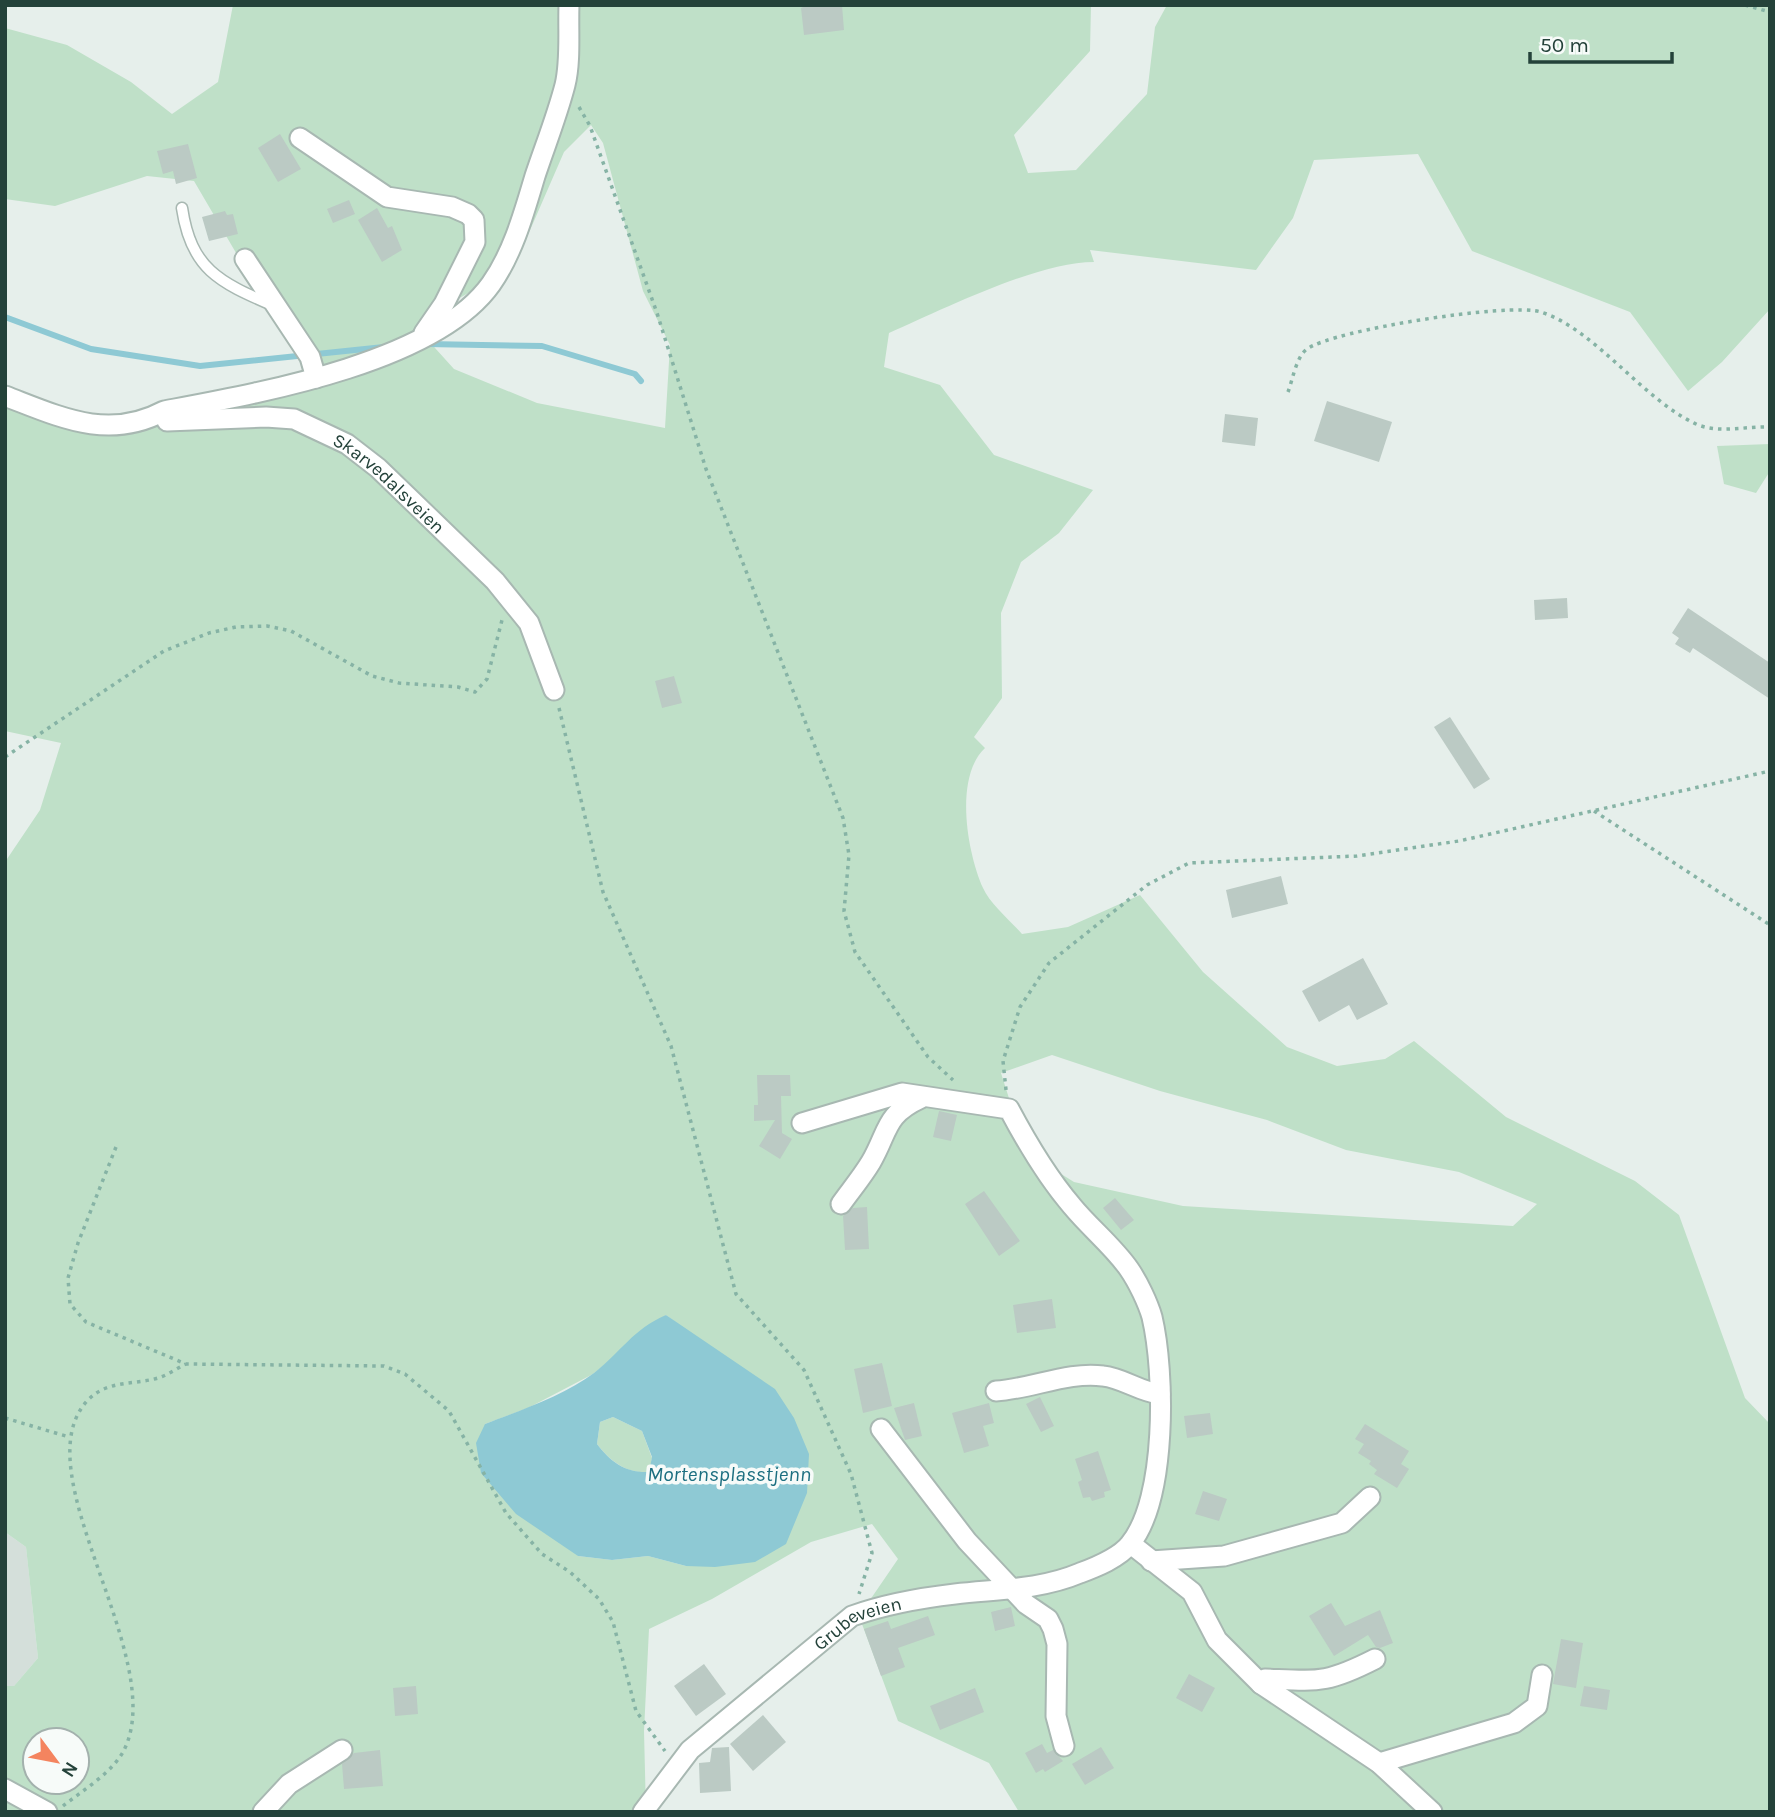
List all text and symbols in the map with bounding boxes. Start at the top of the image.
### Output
scale bar [1530,21,1672,65]
text: 50 m [1540,33,1589,57]
street label: Skarvedalsveien [329,429,449,539]
water label: Mortensplasstjenn [647,1462,811,1486]
street label: Grubeveien [809,1593,904,1655]
north arrow [21,1726,91,1796]
text: N [57,1758,83,1781]

